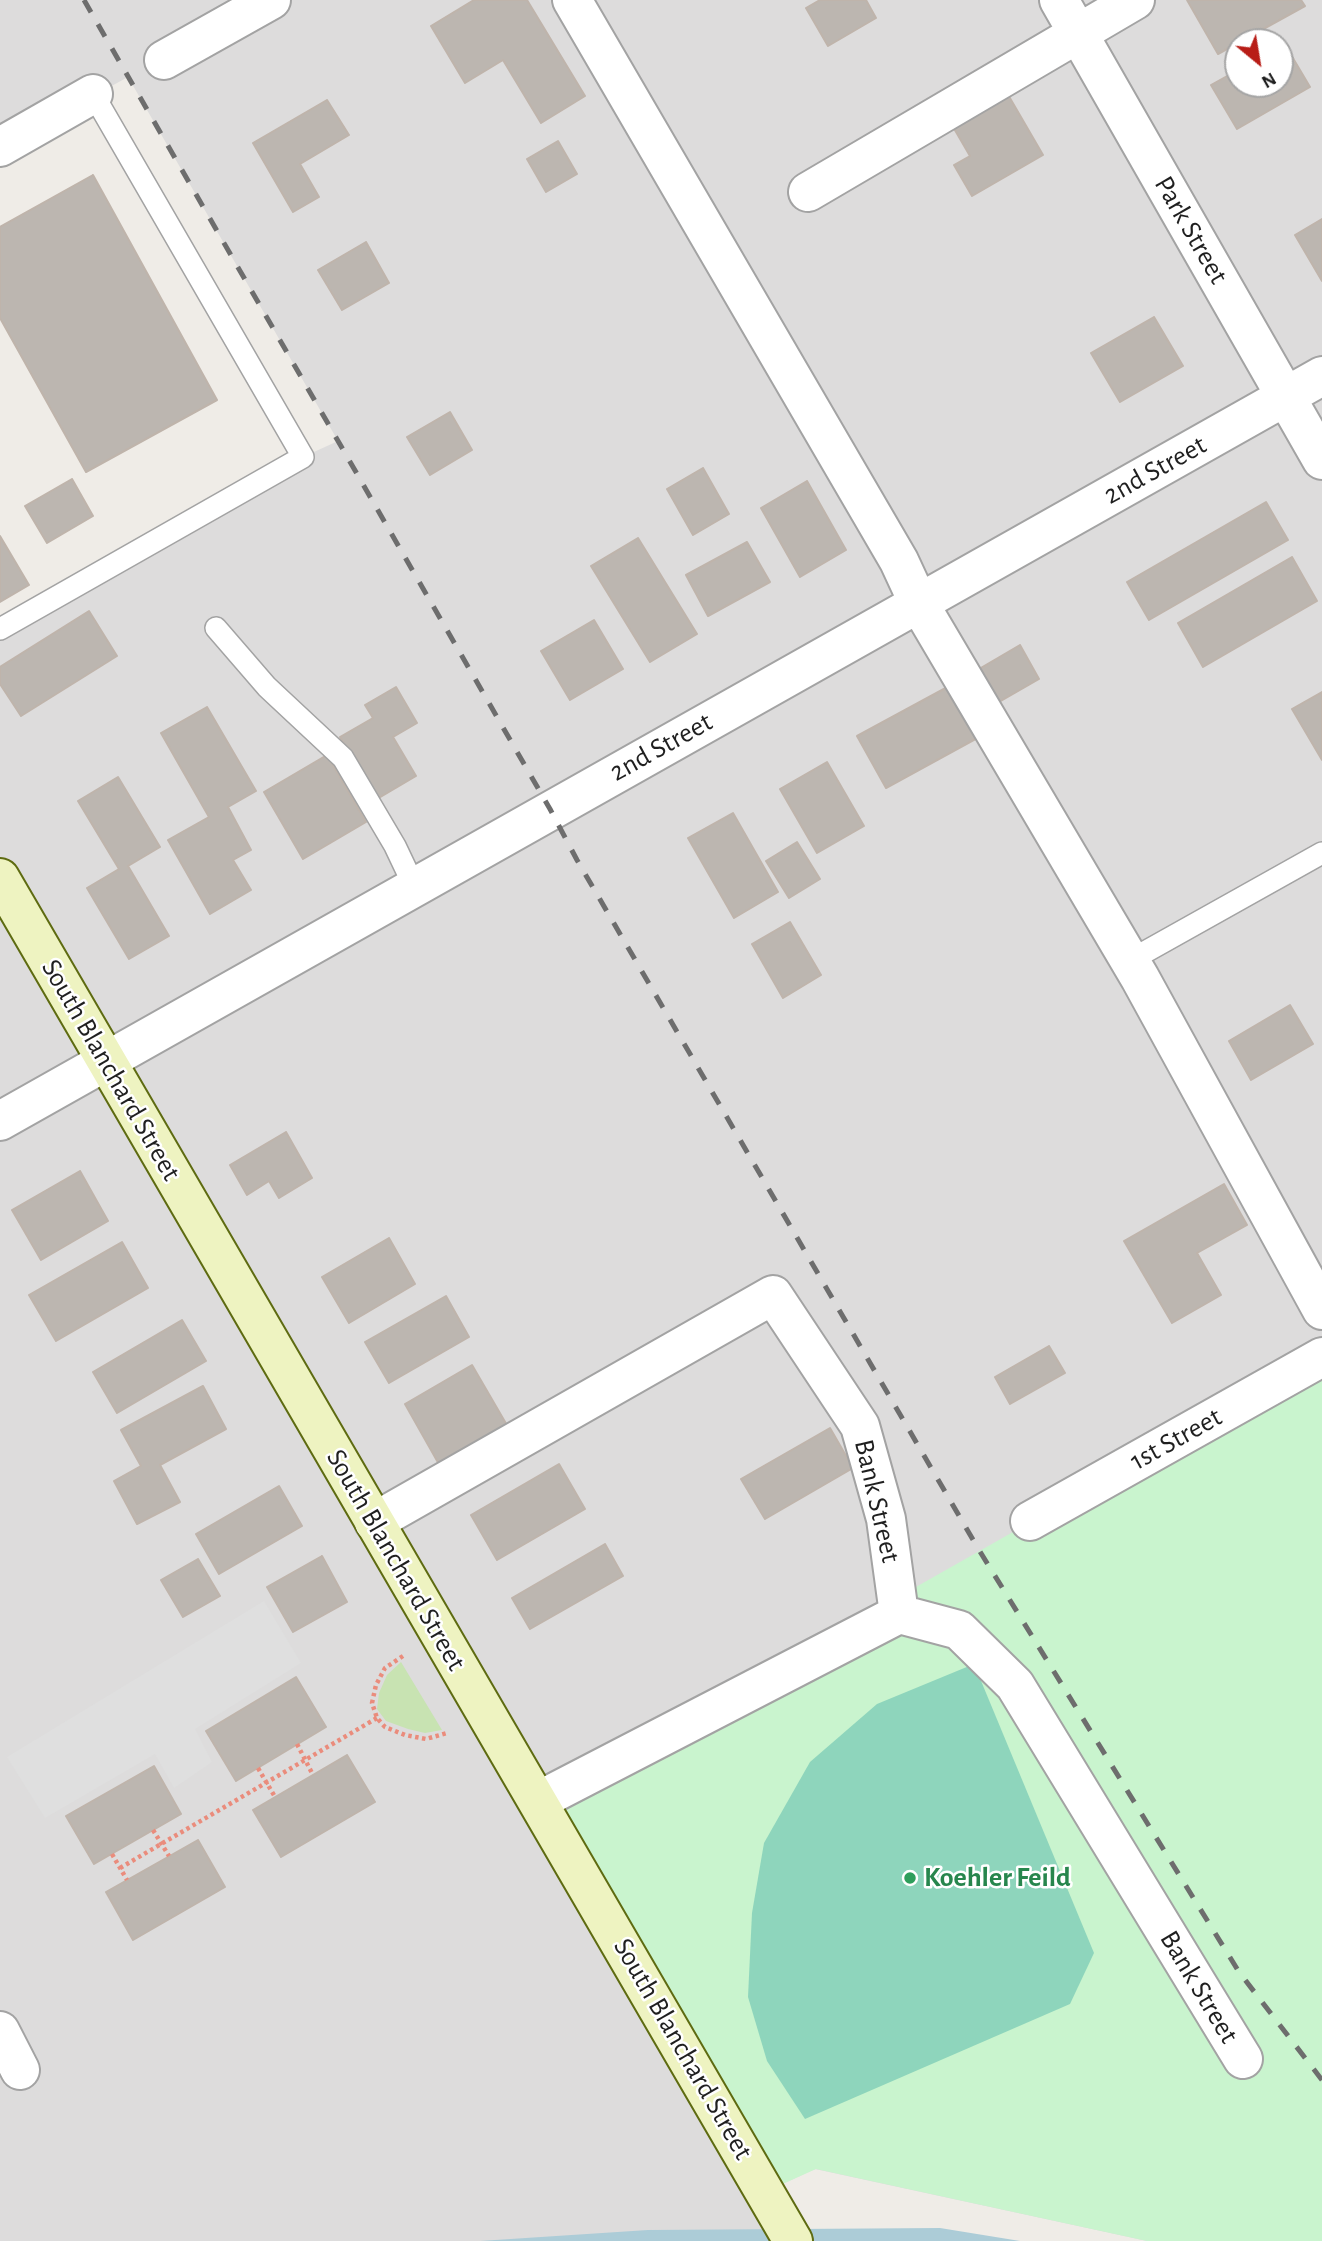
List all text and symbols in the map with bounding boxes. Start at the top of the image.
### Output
north arrow [1224,28,1294,98]
text: N [1258,68,1279,91]
street label: Park Street [1147,170,1235,290]
street label: 2nd Street [1098,428,1212,512]
street label: 2nd Street [604,705,718,789]
street label: South Blanchard Street [34,953,188,1187]
street label: 1st Street [1124,1400,1228,1478]
street label: Bank Street [847,1436,907,1566]
street label: South Blanchard Street [319,1443,473,1677]
place label: Koehler Feild [924,1861,1071,1895]
marker: Koehler Feild [902,1870,918,1886]
street label: Bank Street [1152,1925,1246,2049]
street label: South Blanchard Street [606,1932,760,2166]

